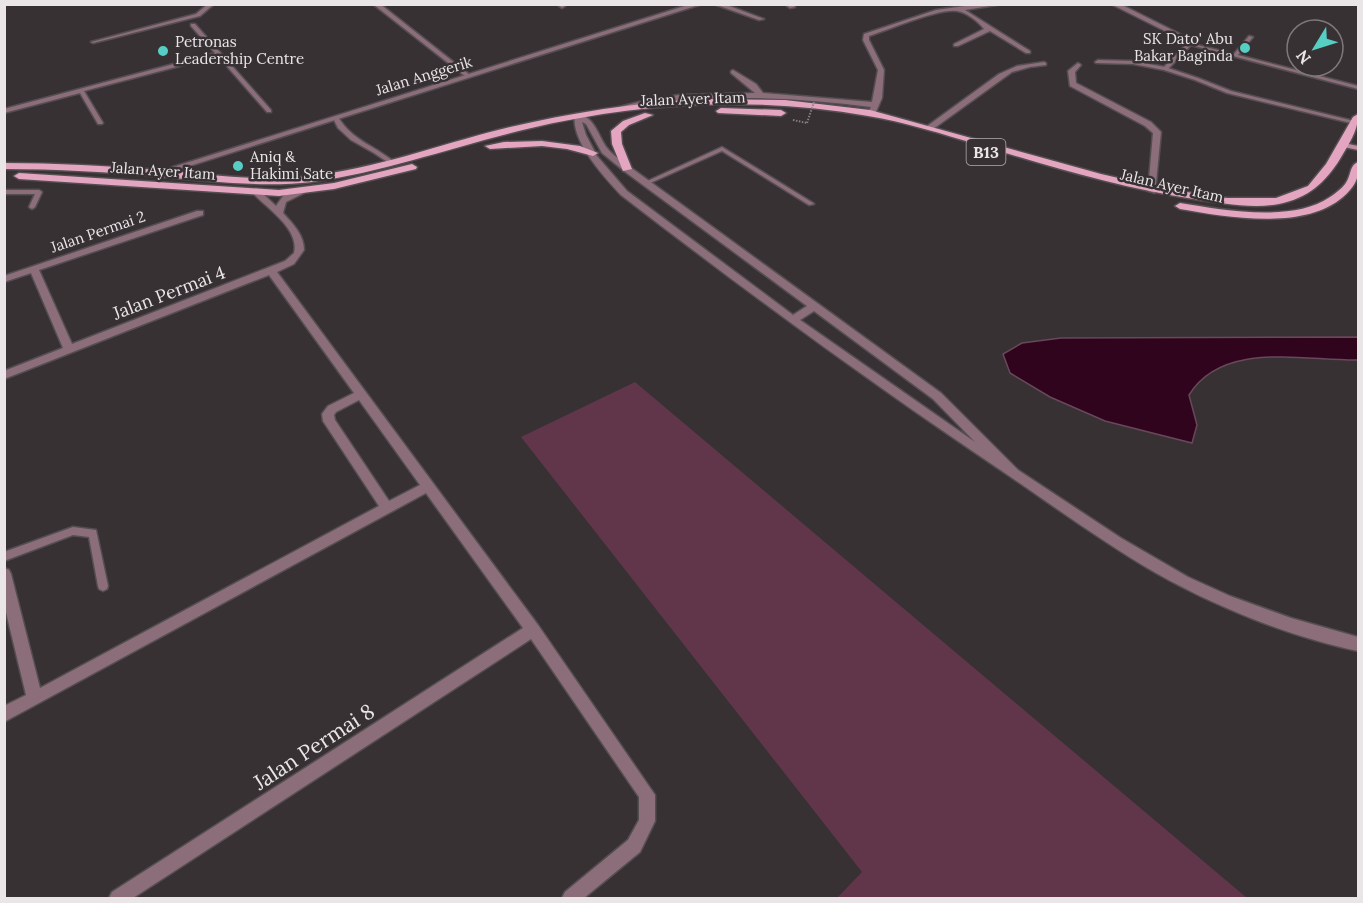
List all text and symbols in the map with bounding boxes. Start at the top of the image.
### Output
north arrow [1285,18,1345,78]
place label: SK Dato' Abu Bakar Baginda [1134,29,1233,65]
place label: Petronas Leadership Centre [175,32,304,68]
marker: SK Dato' Abu Bakar Baginda [1238,41,1252,55]
marker: Petronas Leadership Centre [156,44,170,58]
text: N [1291,46,1315,68]
street label: Jalan Anggerik [372,52,474,100]
street label: Jalan Ayer Itam [639,87,746,110]
road number: B13 [966,139,1006,165]
place label: Aniq & Hakimi Sate [249,147,333,183]
street label: Jalan Ayer Itam [109,157,216,184]
marker: Aniq & Hakimi Sate [231,159,245,173]
street label: Jalan Ayer Itam [1118,164,1226,207]
street label: Jalan Permai 2 [47,206,148,257]
street label: Jalan Permai 4 [108,260,229,325]
street label: Jalan Permai 8 [247,697,379,796]

